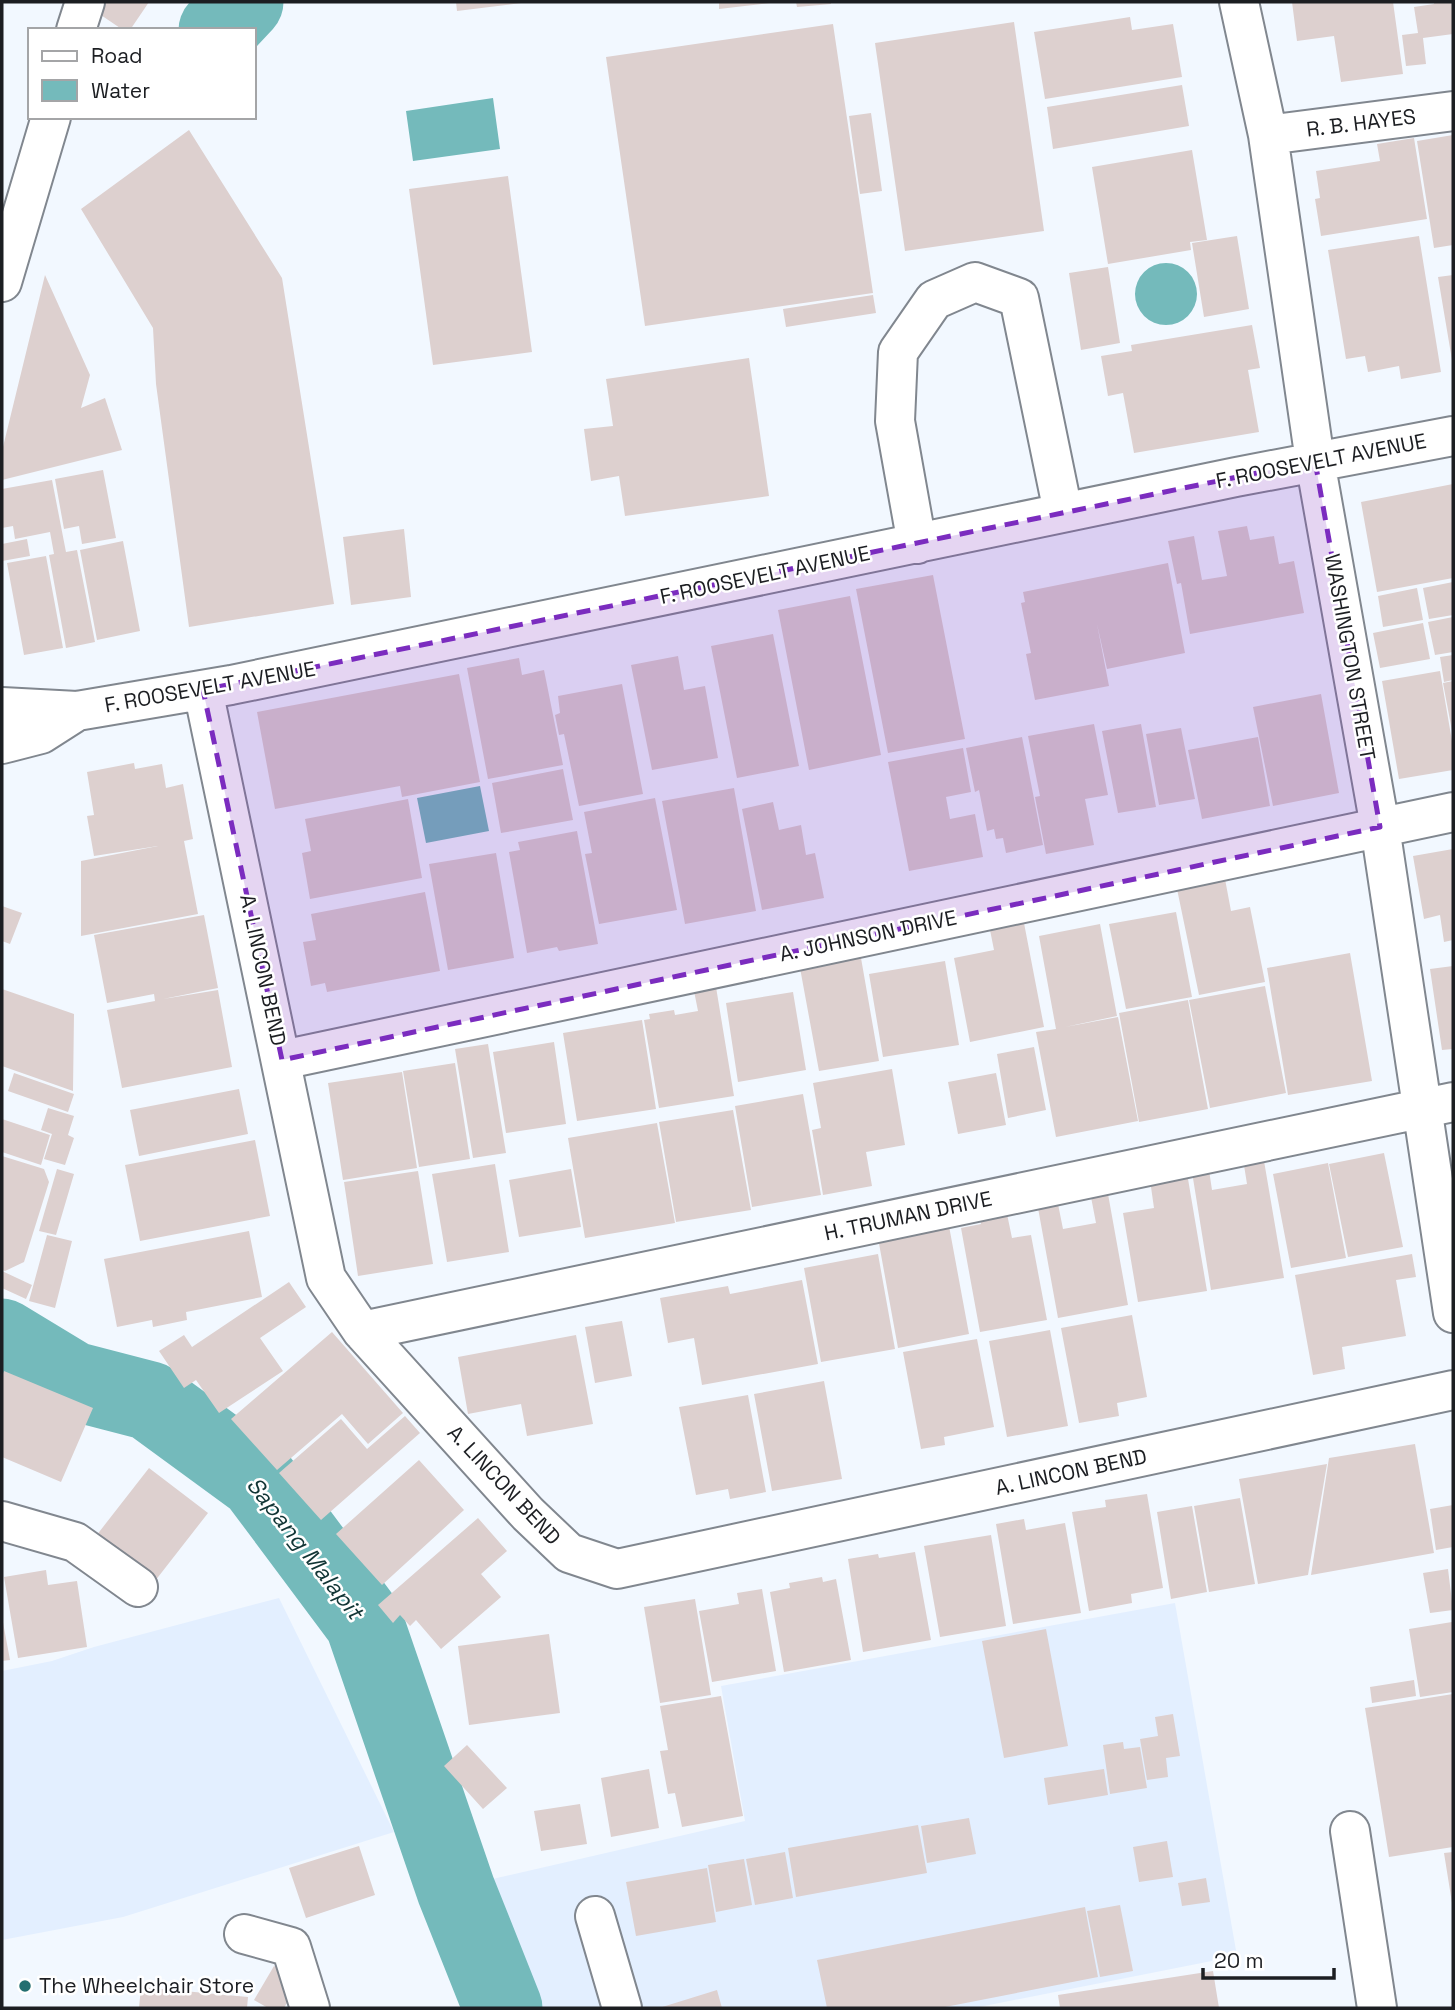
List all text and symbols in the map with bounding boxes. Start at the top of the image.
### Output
legend [28,28,256,119]
text: Road [91,42,143,69]
text: Water [91,77,150,104]
street label: R. B. HAYES [1305,102,1417,143]
street label: F. ROOSEVELT AVENUE [1213,427,1428,494]
street label: F. ROOSEVELT AVENUE [658,539,872,610]
street label: WASHINGTON STREET [1319,552,1382,762]
street label: F. ROOSEVELT AVENUE [102,655,318,718]
street label: A. LINCON BEND [234,892,293,1048]
street label: A. JOHNSON DRIVE [777,904,959,967]
street label: H. TRUMAN DRIVE [822,1185,994,1246]
street label: A. LINCON BEND [442,1419,567,1550]
street label: A. LINCON BEND [993,1442,1149,1501]
water label: Sapang Malapit [240,1471,372,1627]
scale bar [1203,1937,1334,1981]
text: 20 m [1214,1947,1264,1974]
place label: The Wheelchair Store [39,1972,254,1999]
marker: The Wheelchair Store [17,1978,33,1994]

